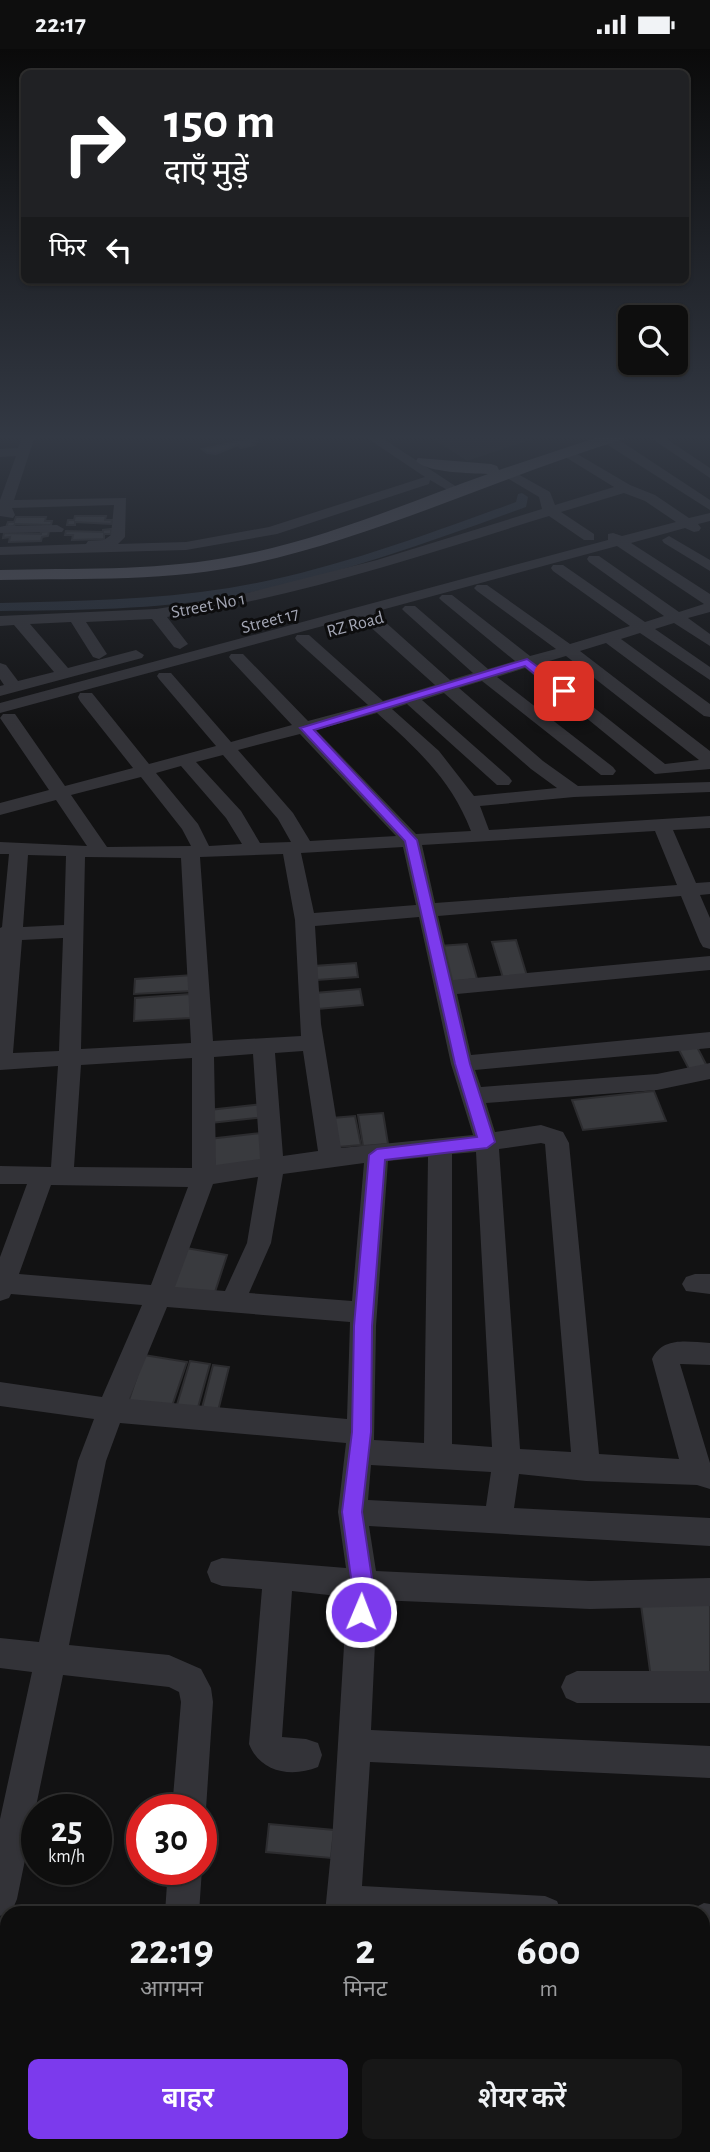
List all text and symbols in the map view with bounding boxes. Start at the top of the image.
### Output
text: 22:17 [35,11,86,37]
icon: right [49,98,140,189]
text: 150 m [164,98,275,147]
text: दाएँ मुड़ें [164,156,249,188]
icon: left [100,231,138,269]
text: फिर [49,235,86,261]
map controls [618,305,688,375]
button: search [618,305,688,375]
street label: Street No 1 [170,590,247,622]
street label: Street 17 [239,605,301,637]
street label: RZ Road [325,609,386,641]
pin [534,661,594,721]
icon: arrive [545,672,583,710]
position arrow [324,1575,398,1649]
speed limit sign: 30 [126,1794,217,1885]
text: 25 [51,1813,82,1848]
text: km/h [48,1848,85,1866]
text: 22:19 [129,1929,214,1971]
text: 2 [355,1929,375,1971]
text: 600 [517,1930,581,1972]
text: आगमन [140,1978,203,2001]
text: मिनट [343,1978,387,2001]
text: m [539,1978,558,2001]
button: बाहर [28,2059,348,2139]
button: शेयर करें [362,2059,682,2139]

